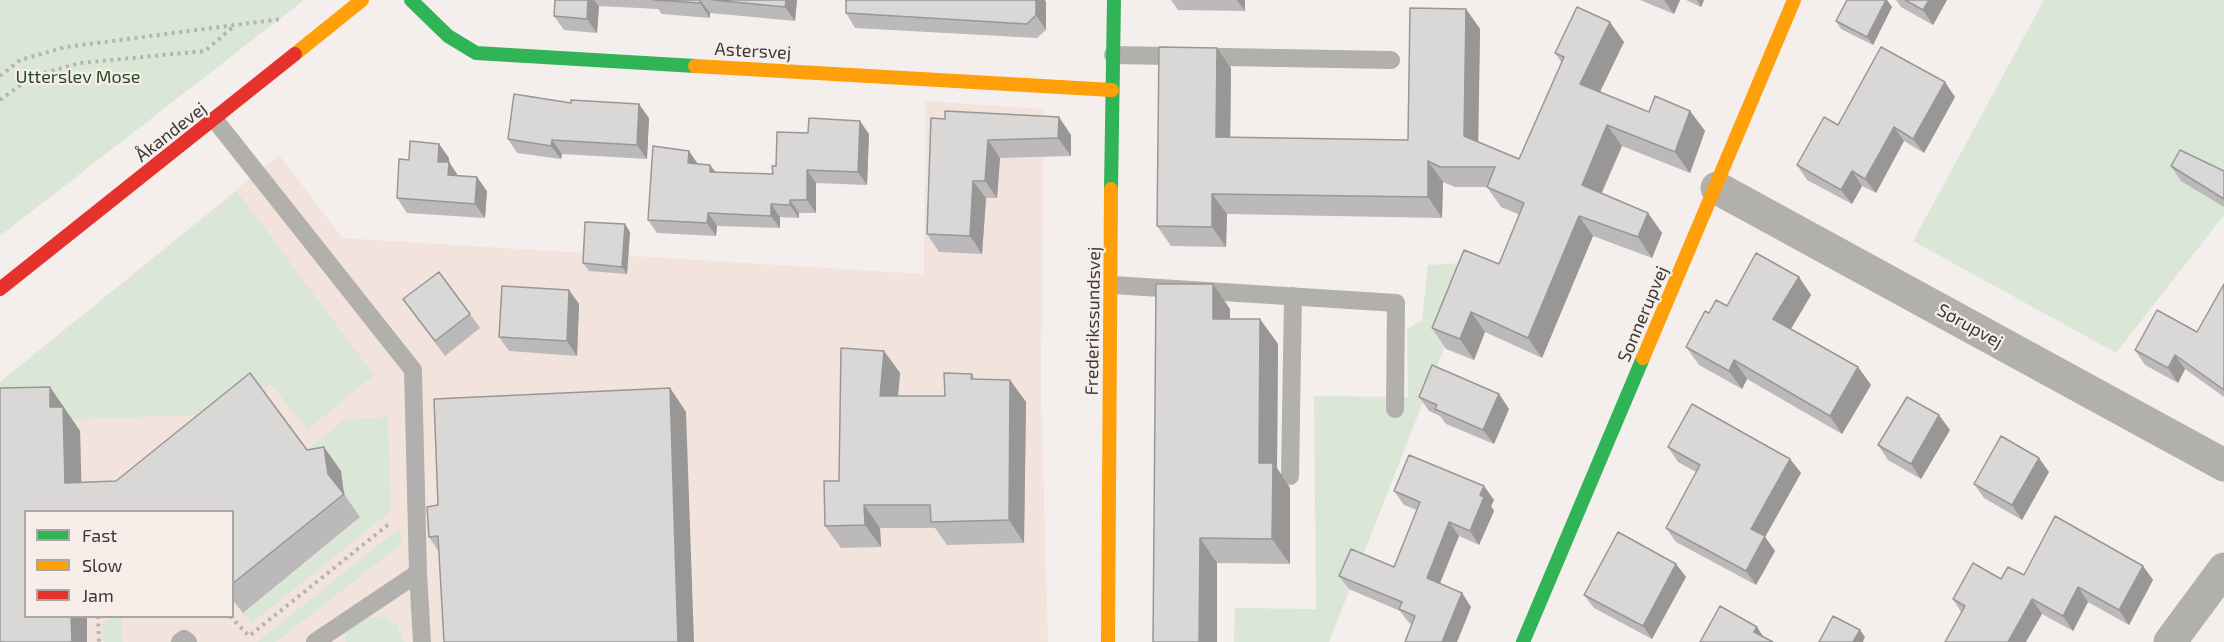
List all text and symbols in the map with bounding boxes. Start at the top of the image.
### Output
street label: Astersvej [714,38,792,64]
park label: Utterslev Mose [15,66,141,88]
street label: Åkandevej [131,98,211,166]
street label: Frederikssundsvej [1081,246,1105,396]
street label: Sonnerupvej [1613,263,1673,365]
street label: Sørupvej [1933,299,2007,353]
legend [24,510,234,618]
text: Fast [82,524,117,546]
text: Slow [82,554,122,576]
text: Jam [82,584,114,606]

